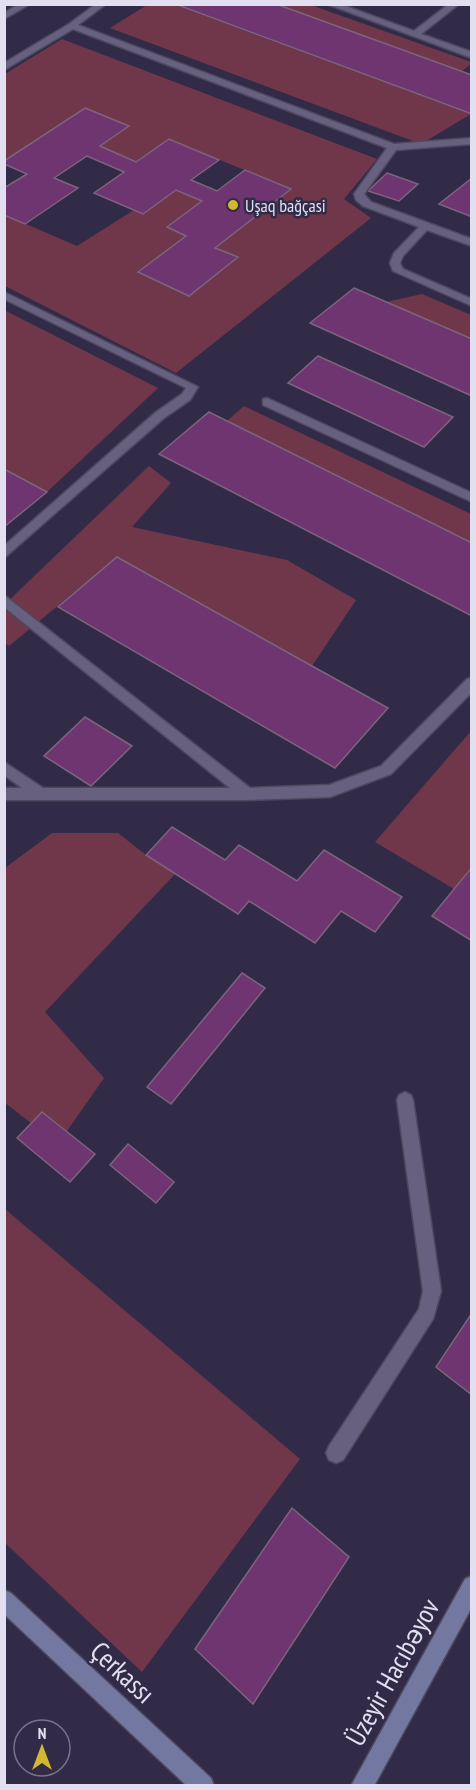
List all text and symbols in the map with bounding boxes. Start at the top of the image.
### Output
place label: Uşaq bağçasi [245,194,326,217]
marker: Uşaq bağçasi [226,198,240,212]
street label: Üzeyir Hacıbəyov [338,1592,447,1751]
street label: Çerkassı [84,1634,162,1710]
north arrow [12,1718,72,1778]
text: N [38,1723,46,1743]

